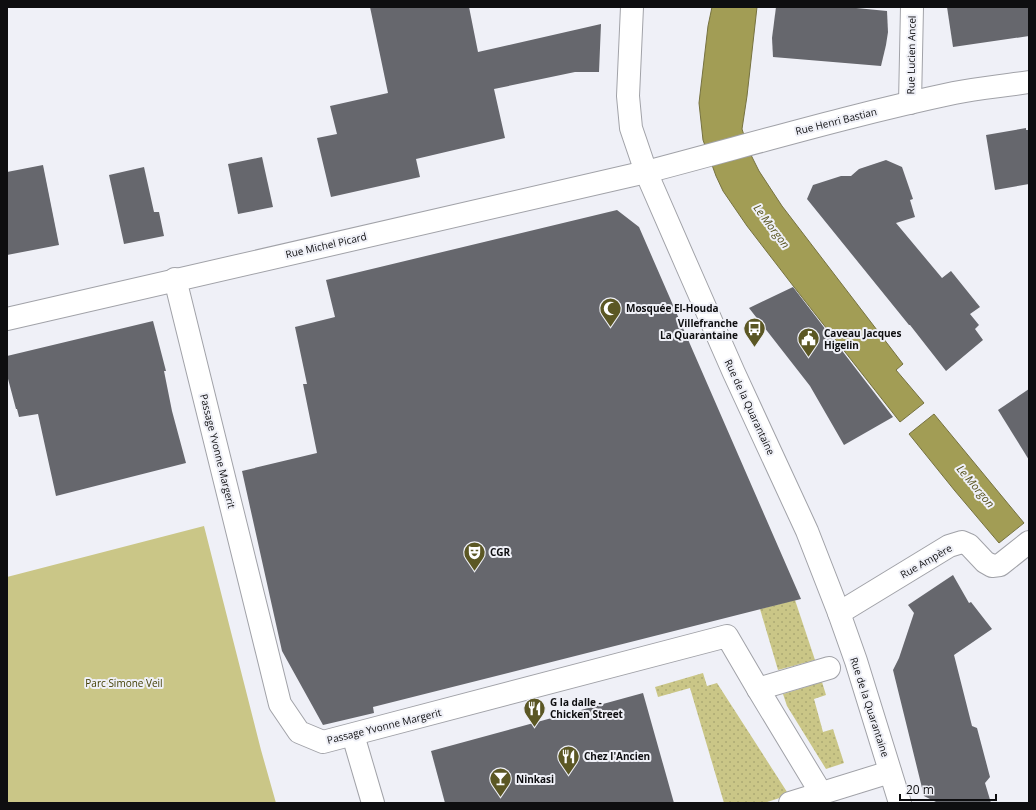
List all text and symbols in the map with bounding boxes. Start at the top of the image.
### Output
street label: Rue Lucien Ancel [903,15,919,95]
street label: Rue Henri Bastian [794,104,878,138]
water label: Le Morgon [750,201,794,251]
street label: Rue Michel Picard [284,229,368,261]
mosque icon: Mosquée El-Houda [597,295,623,328]
place label: Mosquée El-Houda [626,301,719,315]
place label: Villefranche La Quarantaine [660,316,738,342]
bus stop icon: Villefranche La Quarantaine [741,316,767,349]
public building icon: Caveau Jacques Higelin [795,326,821,359]
place label: Caveau Jacques Higelin [824,326,902,352]
street label: Rue de la Quarantaine [722,357,779,458]
street label: Passage Yvonne Margerit [197,392,239,510]
water label: Le Morgon [954,461,998,511]
theatre icon: CGR [461,539,487,572]
street label: Rue Ampère [898,540,955,581]
place label: CGR [490,545,511,559]
street label: Rue de la Quarantaine [847,655,893,759]
park label: Parc Simone Veil [85,676,163,690]
restaurant icon: G la dalle - Chicken Street [521,695,547,728]
place label: G la dalle - Chicken Street [550,695,624,721]
street label: Passage Yvonne Margerit [325,705,443,747]
restaurant icon: Chez l'Ancien [556,743,582,776]
place label: Chez l'Ancien [584,749,650,763]
bar icon: Ninkasi [488,766,514,799]
place label: Ninkasi [516,772,554,786]
scale bar [900,776,996,802]
text: 20 m [906,781,934,798]

